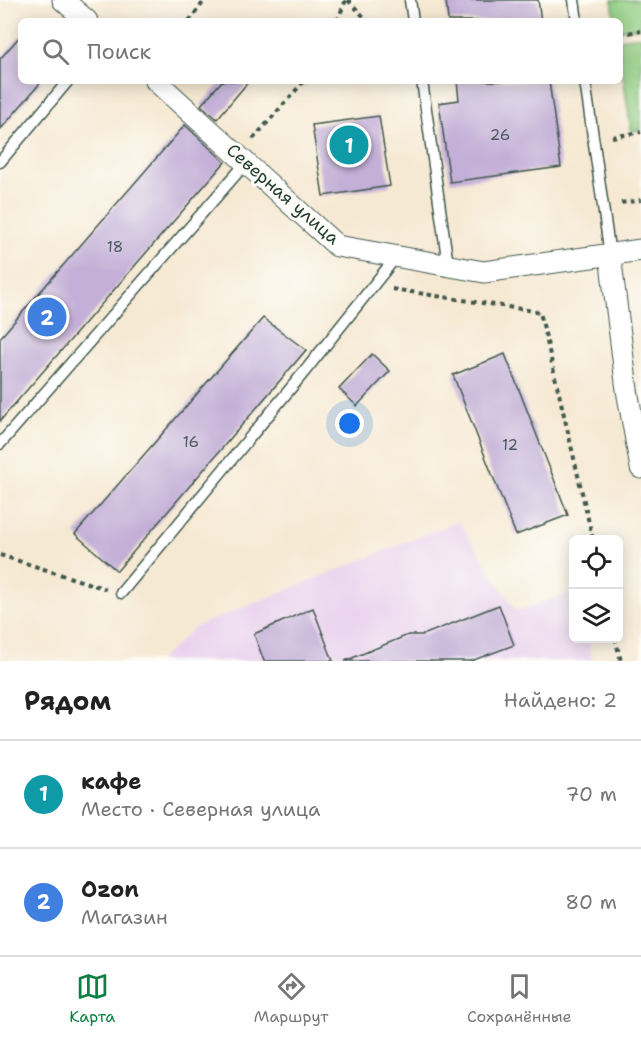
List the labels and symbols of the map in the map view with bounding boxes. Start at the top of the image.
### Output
pin: 1 [330,122,368,168]
house number: 26 [490,125,510,145]
street label: Северная улица [221,138,345,250]
house number: 18 [107,237,123,257]
pin: 2 [28,294,66,340]
your location [335,409,364,438]
house number: 16 [183,432,199,452]
house number: 12 [502,435,518,455]

